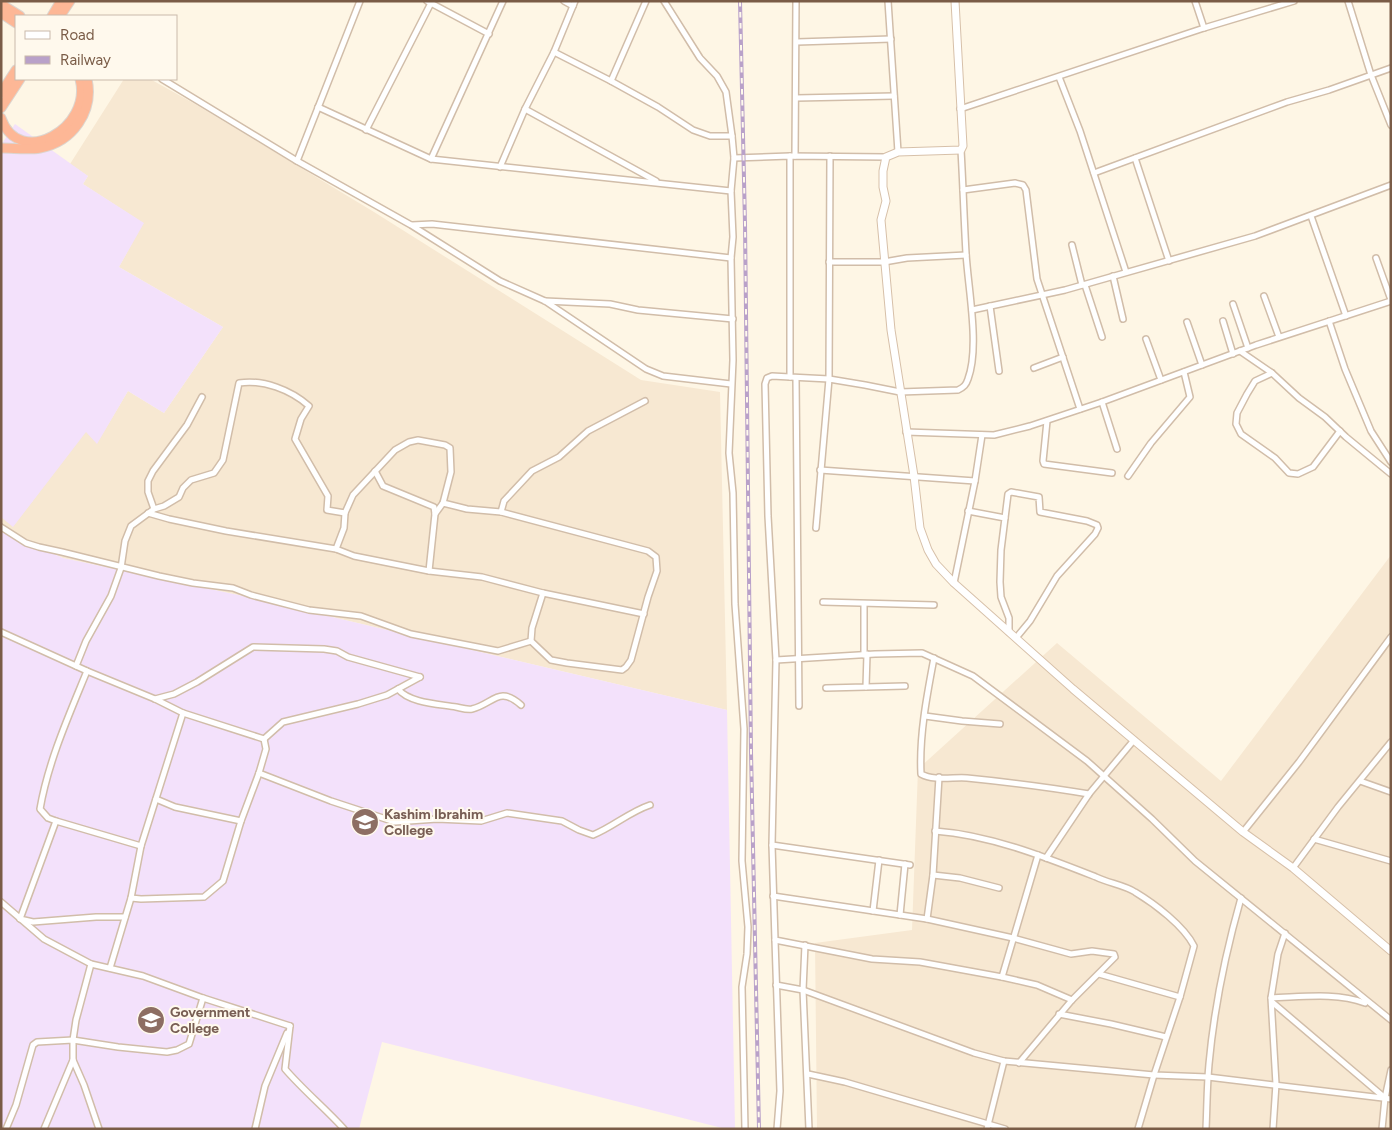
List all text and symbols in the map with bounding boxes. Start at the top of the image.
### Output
legend [15,15,178,80]
text: Road [60,26,95,44]
text: Railway [60,51,111,69]
place label: Kashim Ibrahim College [384,806,483,839]
school or university icon: Kashim Ibrahim College [350,807,380,837]
place label: Government College [170,1004,251,1037]
school or university icon: Government College [136,1005,166,1035]

